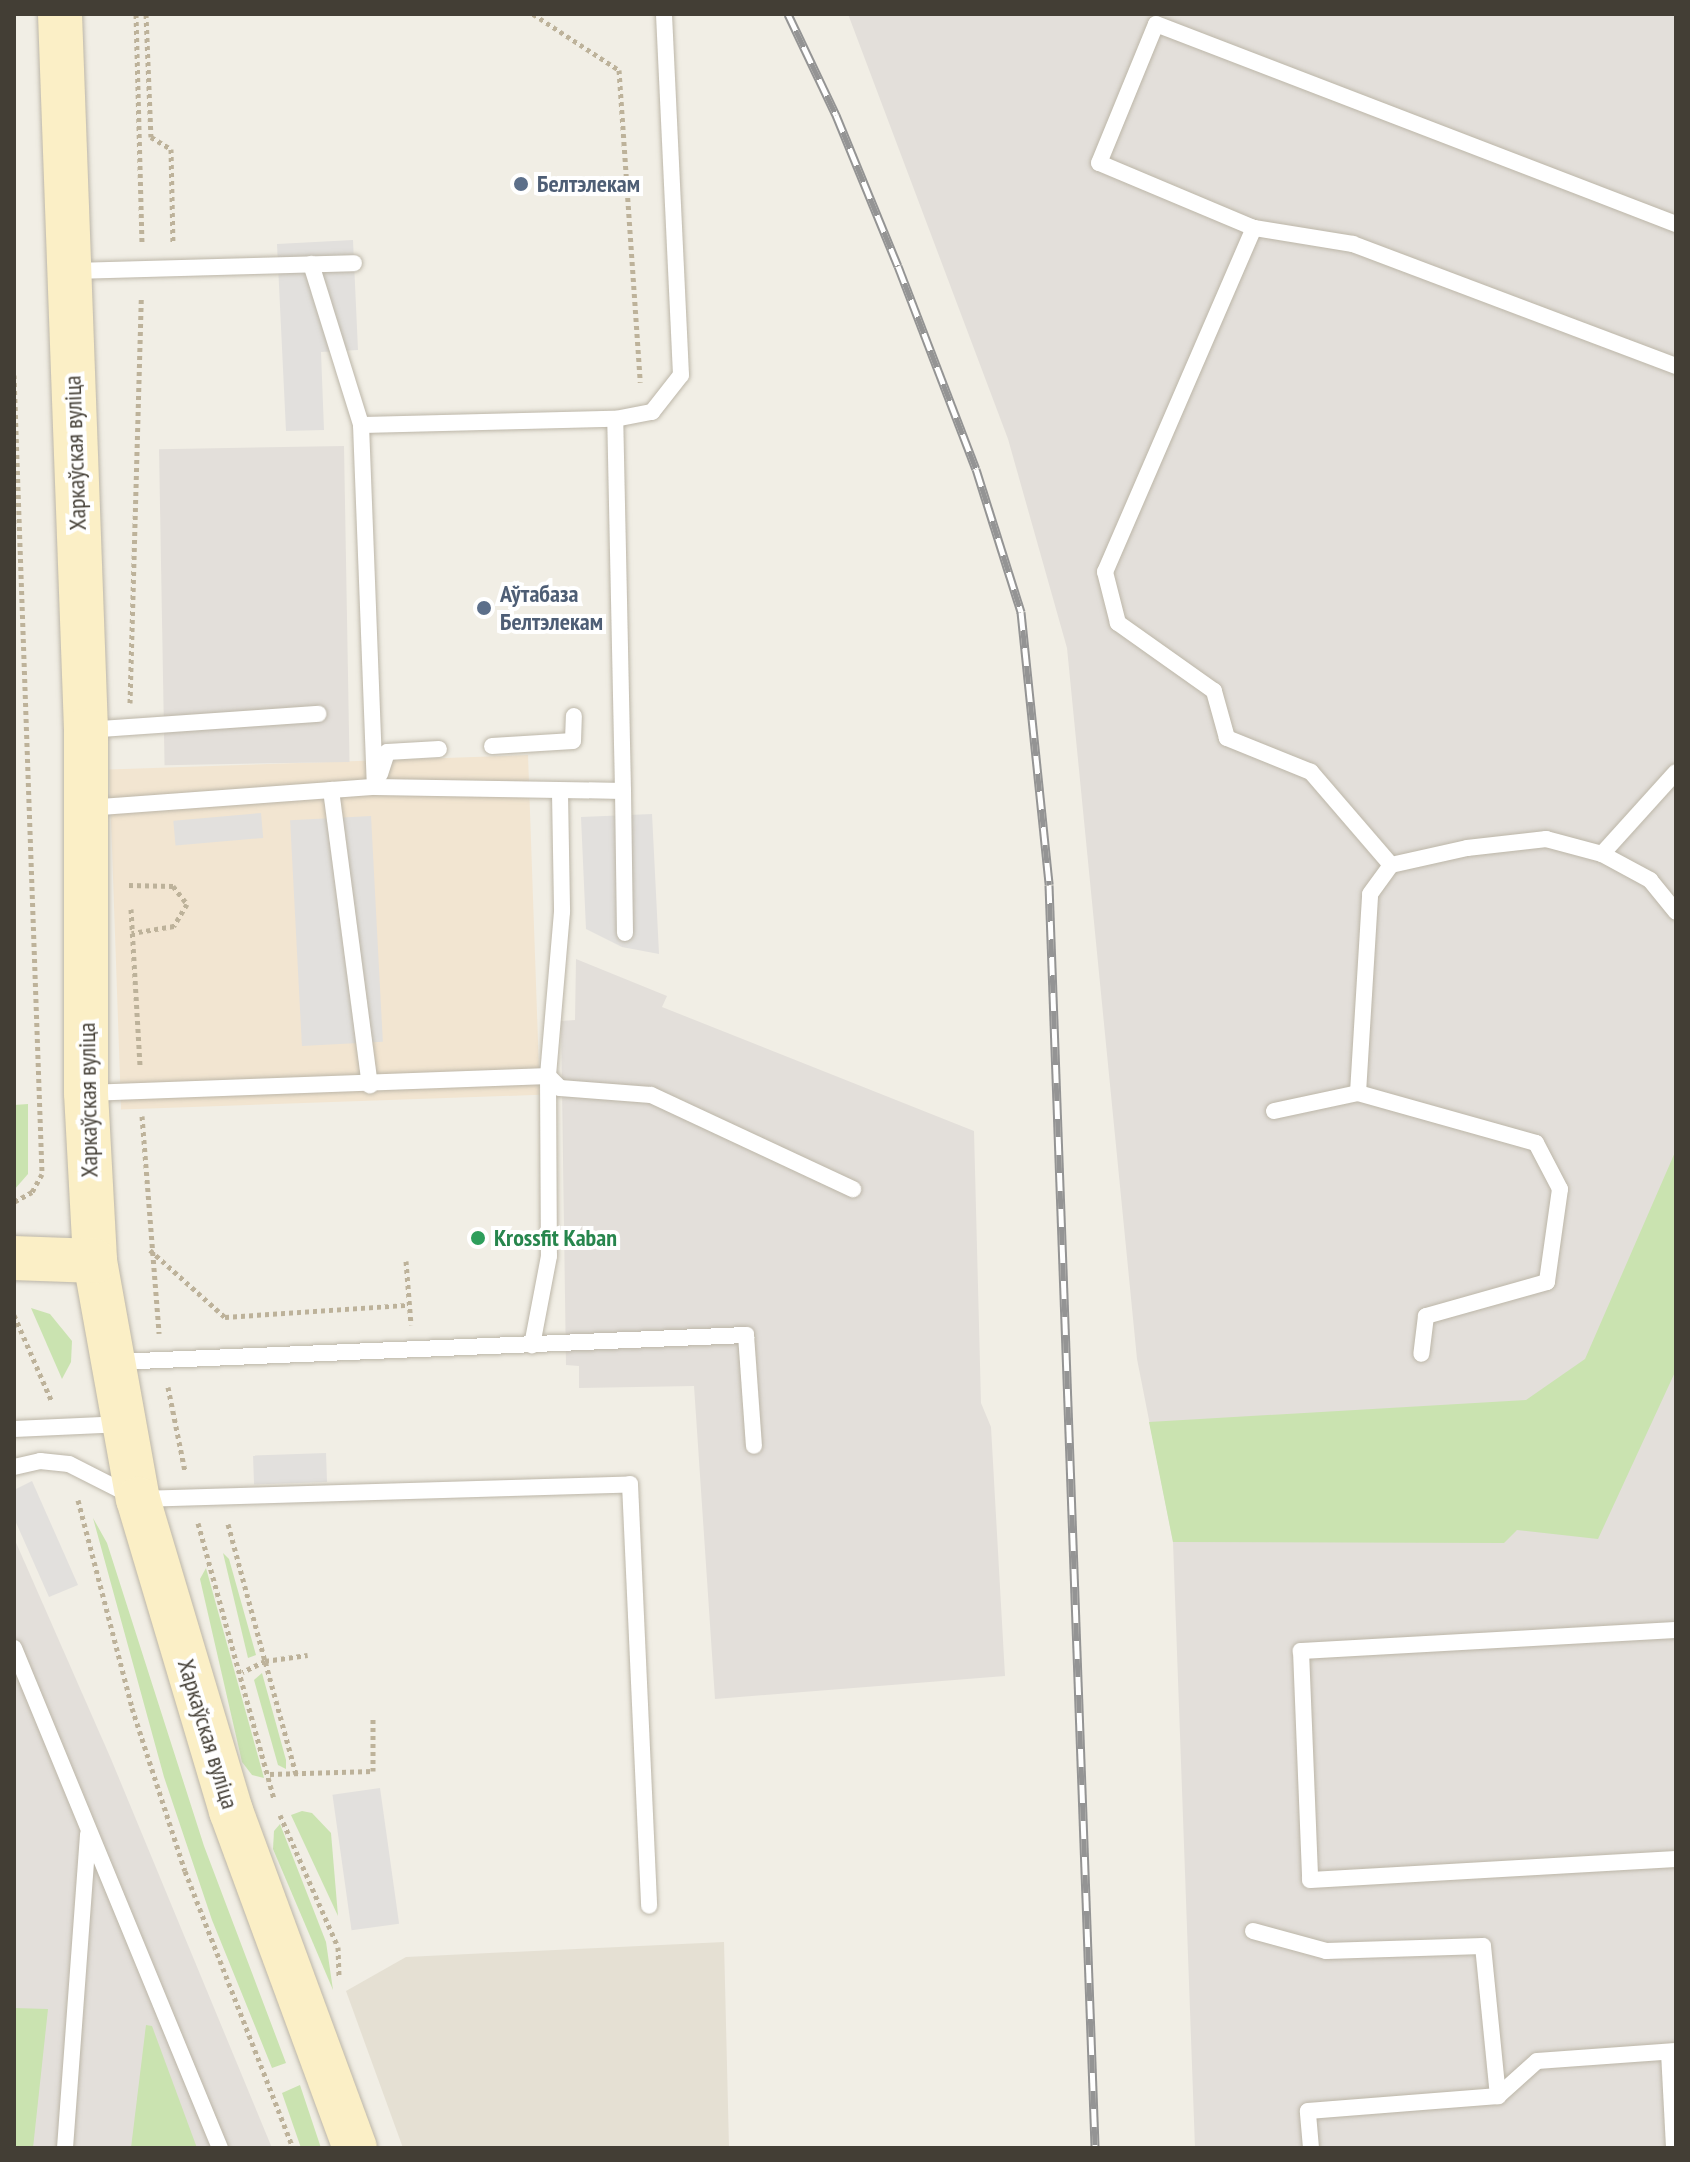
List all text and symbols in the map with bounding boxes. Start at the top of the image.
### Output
place label: Белтэлекам [537,170,640,198]
marker: Белтэлекам [512,175,530,193]
street label: Харкаўская вуліца [58,375,92,531]
place label: Аўтабаза Белтэлекам [500,580,603,636]
marker: Аўтабаза Белтэлекам [475,599,493,617]
street label: Харкаўская вуліца [72,1022,104,1178]
place label: Krossfit Kaban [494,1224,617,1252]
marker: Krossfit Kaban [469,1229,487,1247]
street label: Харкаўская вуліца [172,1656,244,1812]

